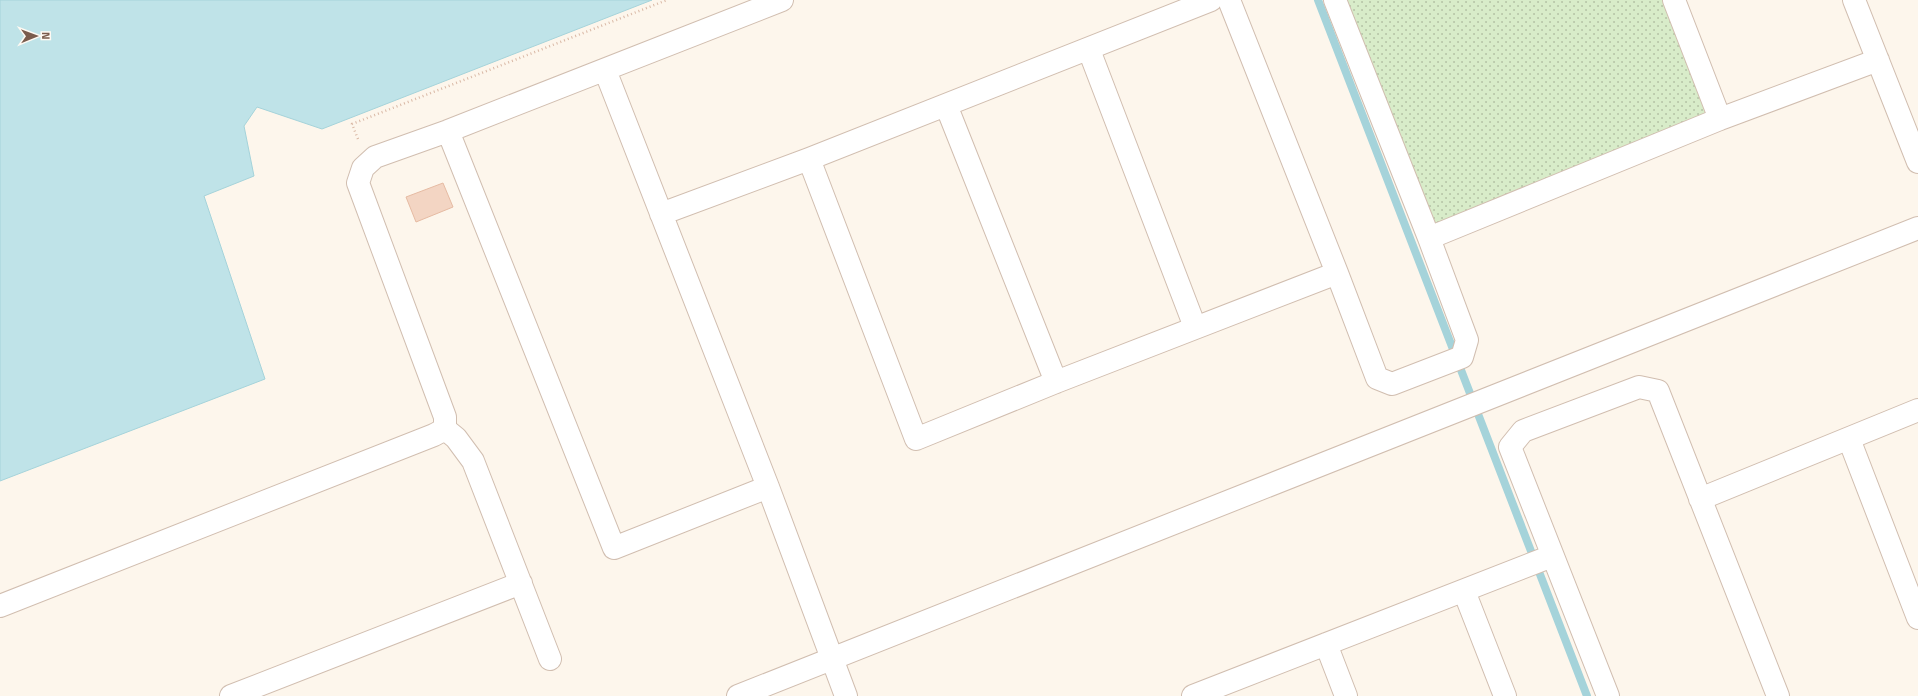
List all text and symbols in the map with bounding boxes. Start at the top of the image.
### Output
north arrow [16,16,56,56]
text: N [38,32,54,40]

